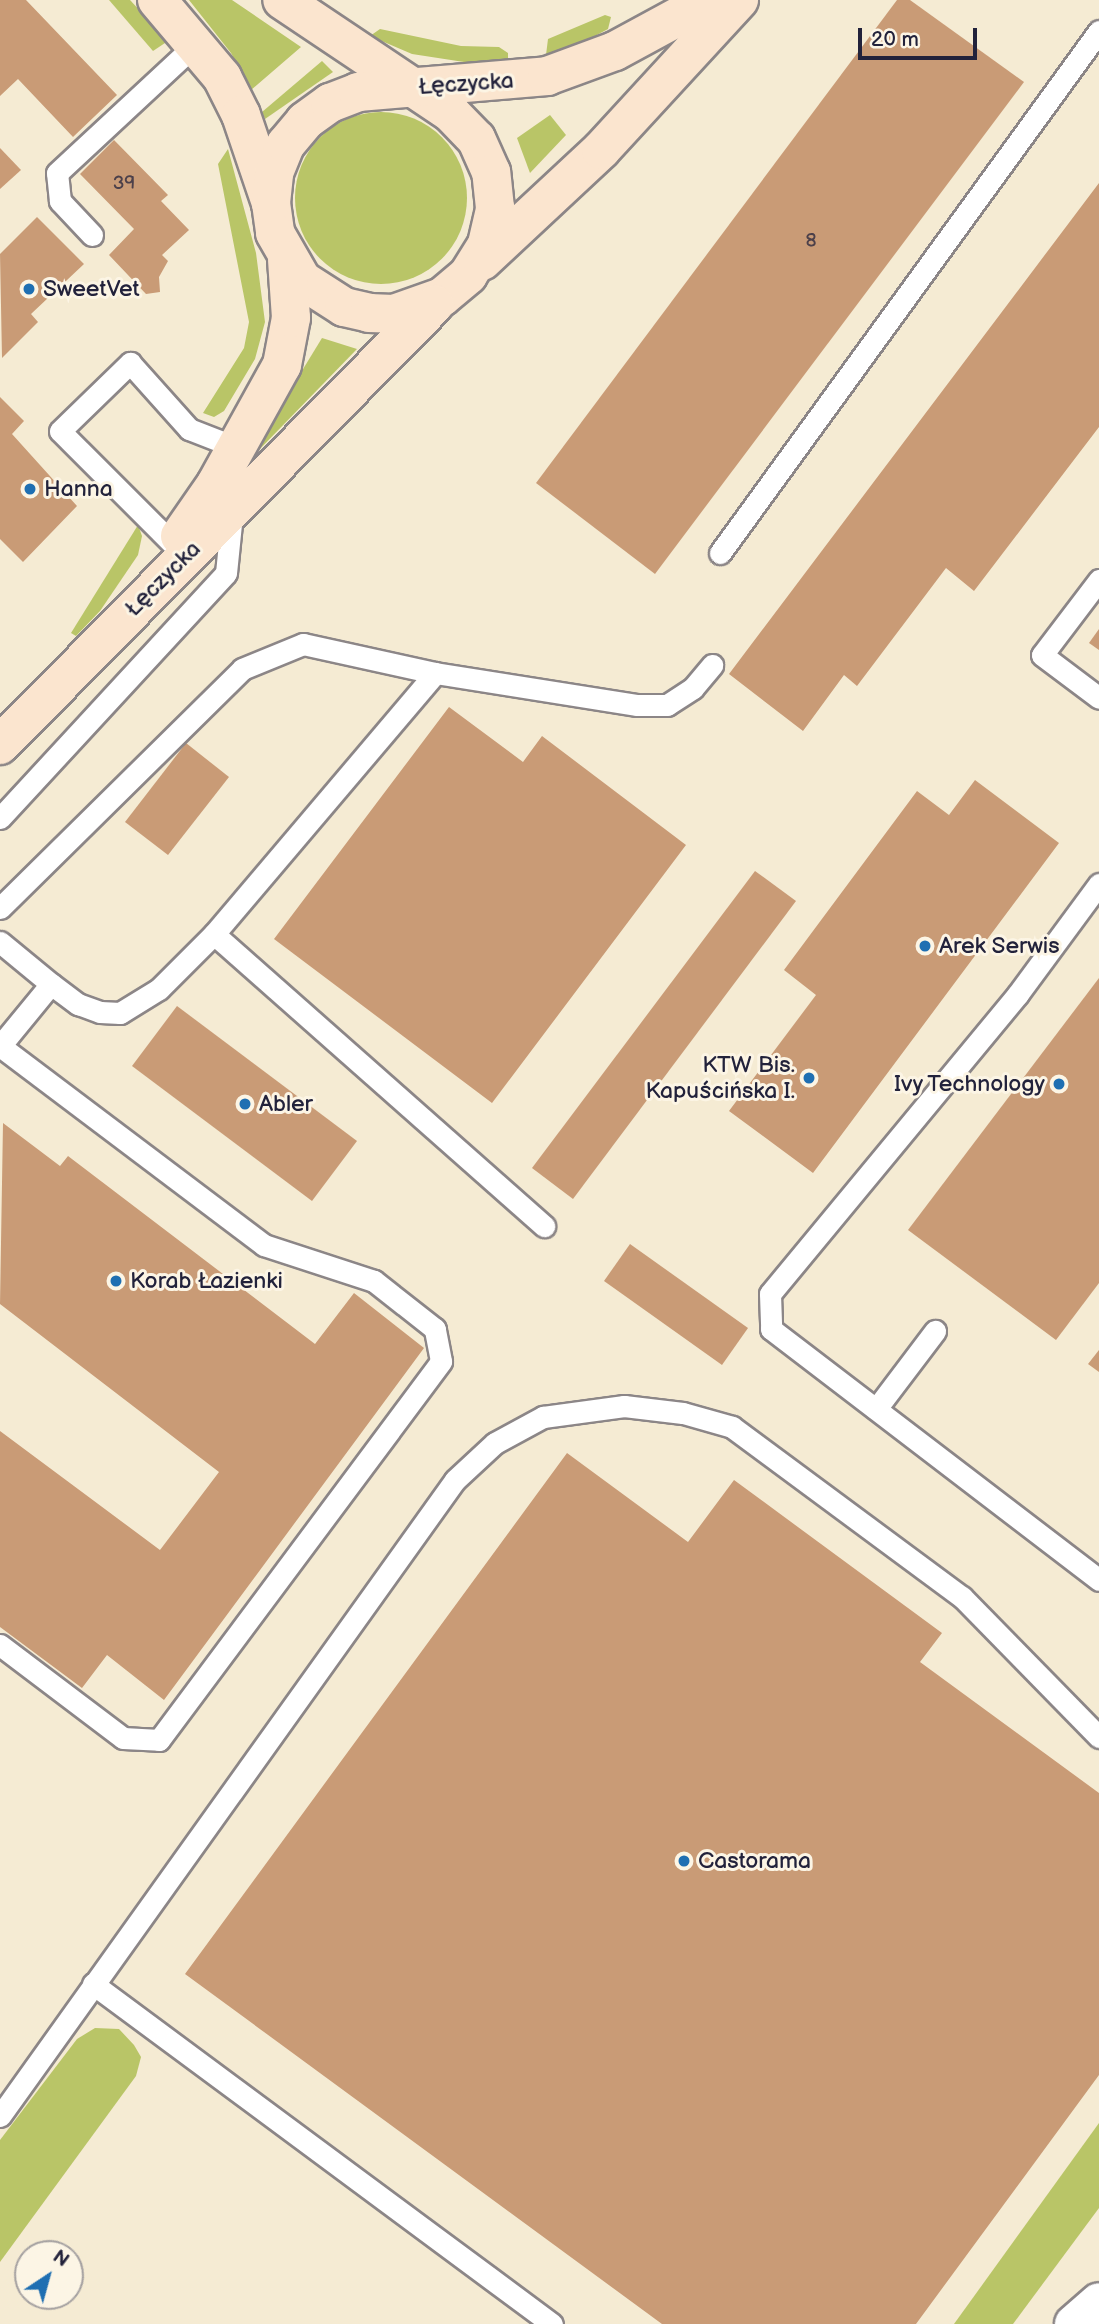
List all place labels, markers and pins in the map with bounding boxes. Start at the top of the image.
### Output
place label: SweetVet [43,275,140,303]
marker: SweetVet [21,281,37,297]
place label: Hanna [44,475,113,503]
marker: Hanna [22,481,38,497]
place label: Arek Serwis [939,932,1060,960]
marker: Arek Serwis [917,938,933,954]
place label: KTW Bis. Kapuścińska I. [645,1051,795,1105]
marker: KTW Bis. Kapuścińska I. [801,1070,817,1086]
place label: Ivy Technology [892,1070,1045,1098]
marker: Ivy Technology [1051,1076,1067,1092]
place label: Abler [259,1090,313,1118]
marker: Abler [237,1096,253,1112]
place label: Korab Łazienki [130,1267,283,1295]
marker: Korab Łazienki [108,1273,124,1289]
place label: Castorama [698,1847,811,1875]
marker: Castorama [676,1853,692,1869]

